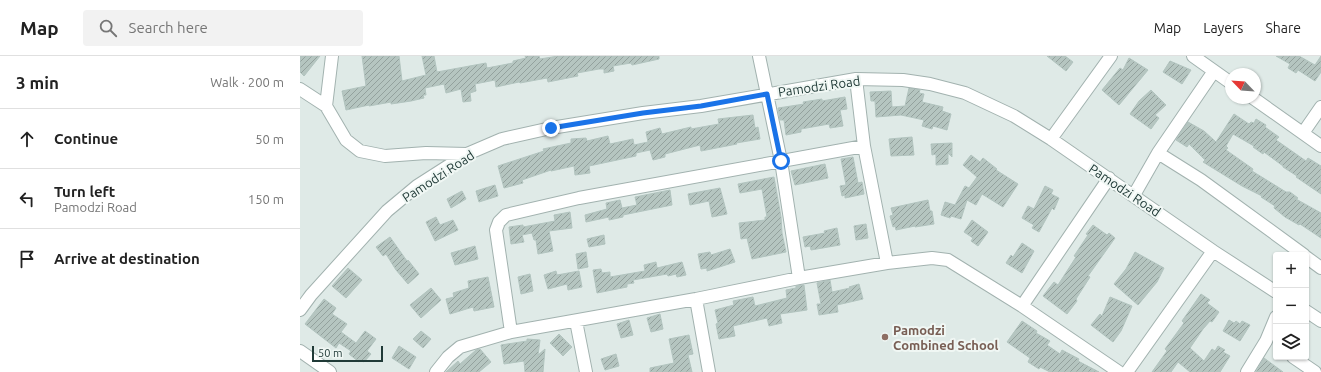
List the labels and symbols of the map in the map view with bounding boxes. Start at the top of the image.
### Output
north arrow [1225,68,1261,104]
street label: Pamodzi Road [777,73,861,99]
route end [542,119,560,137]
street label: Pamodzi Road [399,148,477,204]
route start [772,152,790,170]
street label: Pamodzi Road [1087,161,1163,219]
place label: Pamodzi Combined School [893,323,999,352]
marker: Pamodzi Combined School [880,332,890,342]
scale bar [312,344,383,363]

